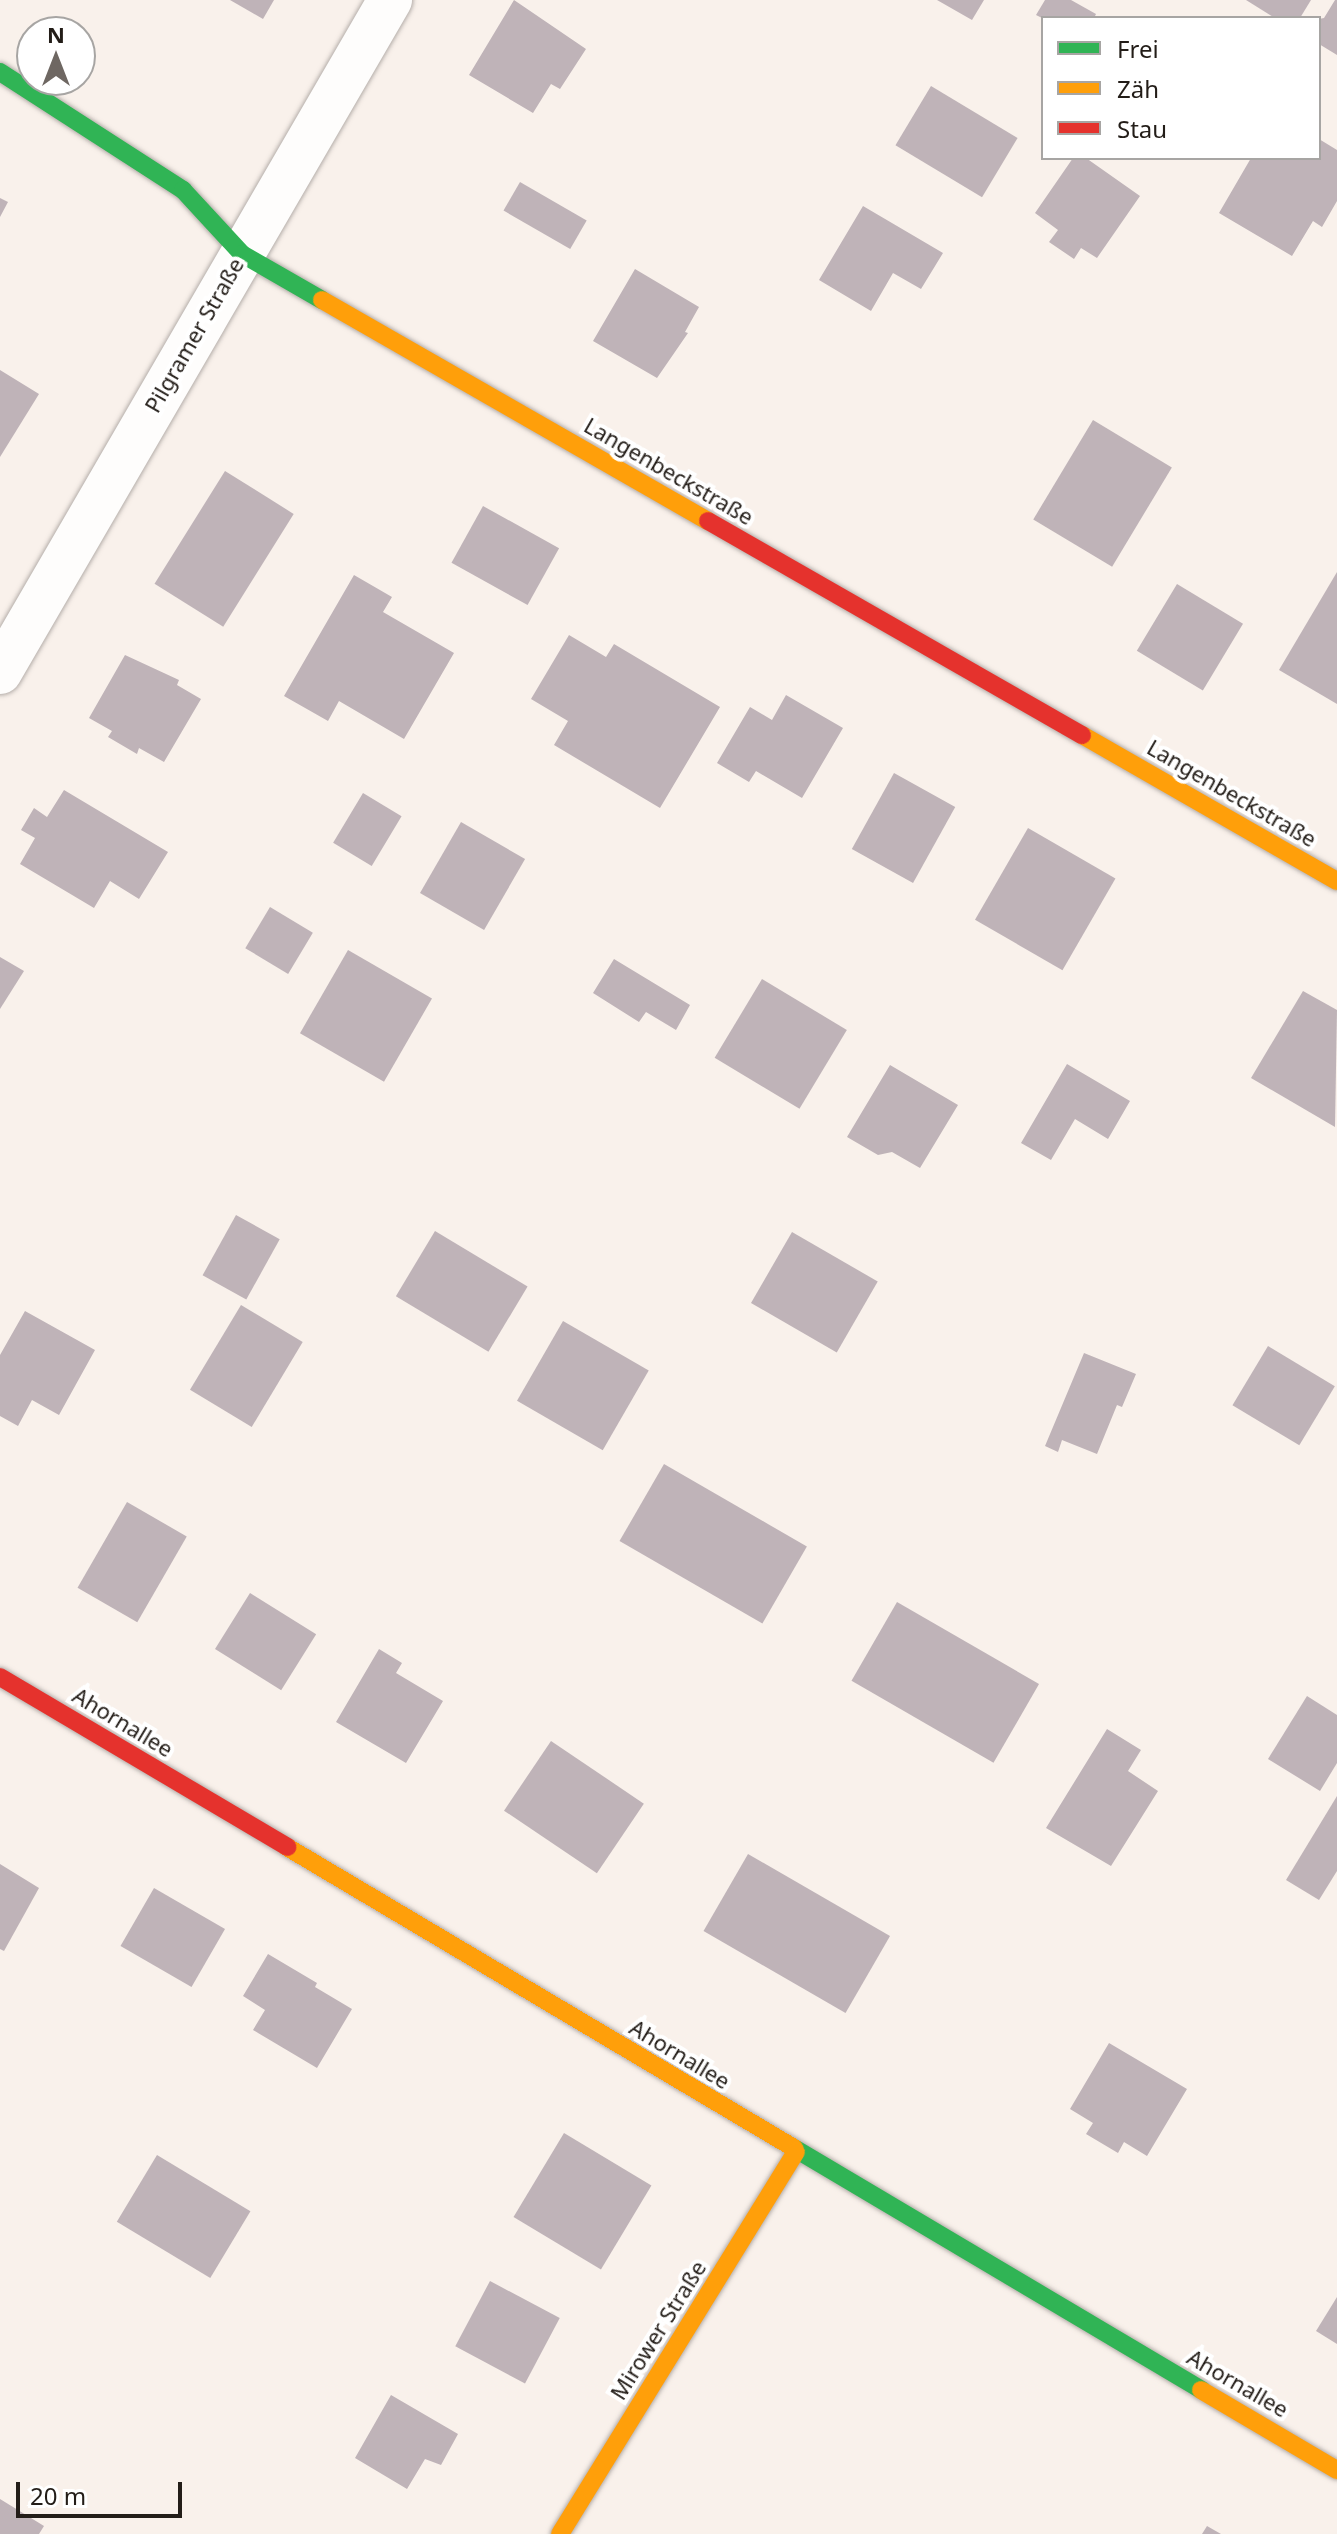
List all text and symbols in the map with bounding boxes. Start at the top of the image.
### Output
north arrow [16,16,96,96]
legend [1041,16,1321,160]
text: N [47,19,65,49]
text: Frei [1117,32,1159,65]
text: Zäh [1117,72,1159,105]
text: Stau [1117,112,1167,145]
street label: Pilgramer Straße [139,253,249,417]
street label: Langenbeckstraße [580,412,758,530]
street label: Langenbeckstraße [1143,734,1321,852]
street label: Ahornallee [68,1682,178,1762]
street label: Ahornallee [625,2014,735,2094]
street label: Mirower Straße [605,2256,711,2404]
street label: Ahornallee [1183,2344,1293,2422]
scale bar [20,2466,186,2516]
text: 20 m [30,2479,86,2512]

